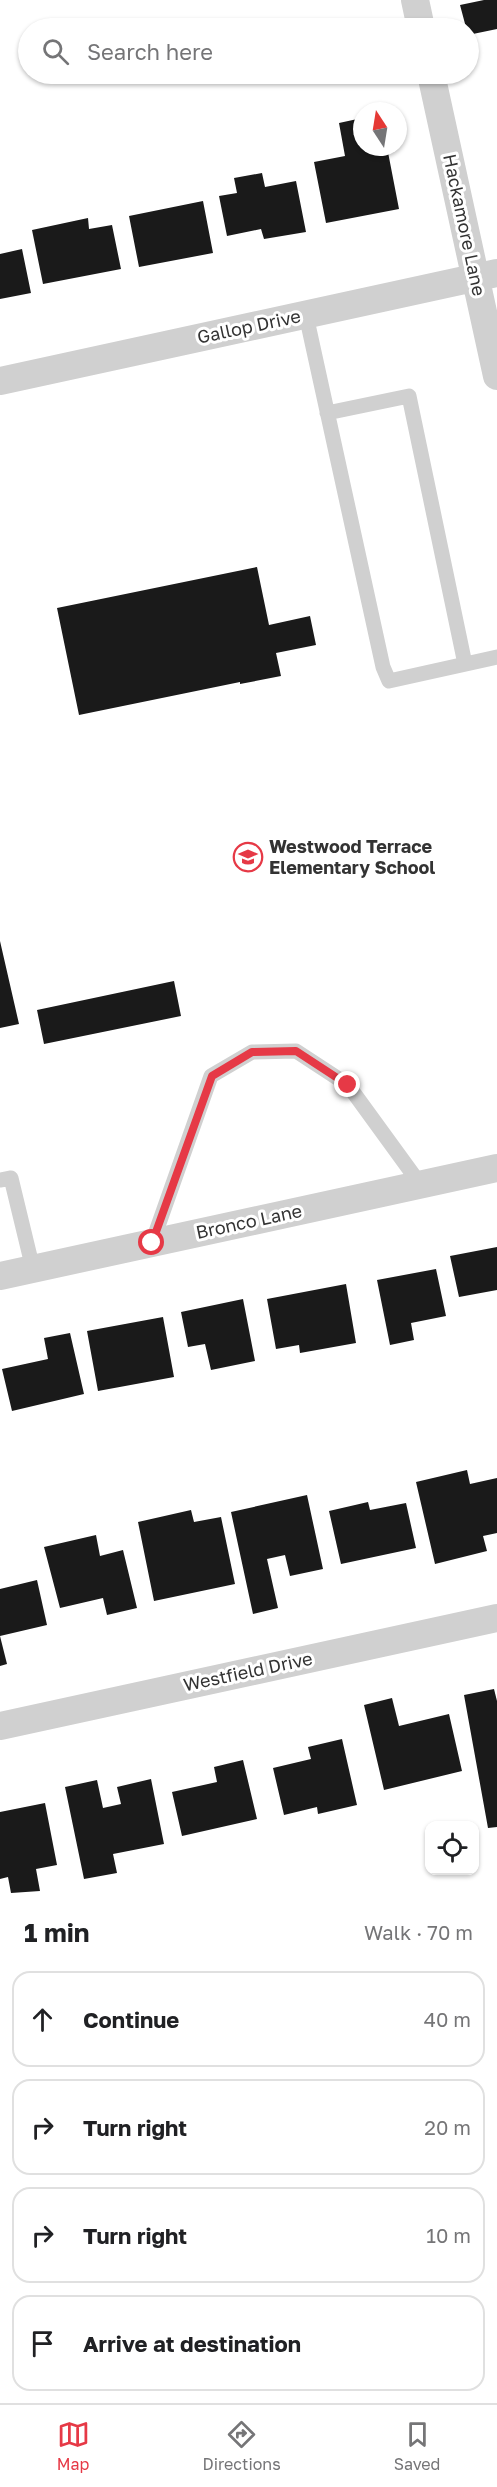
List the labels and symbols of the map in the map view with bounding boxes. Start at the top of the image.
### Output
north arrow [353,102,407,156]
street label: Hackamore Lane [439,152,491,298]
street label: Gallop Drive [195,304,303,348]
place label: Westwood Terrace Elementary School [269,835,435,878]
school or university icon: Westwood Terrace Elementary School [232,841,264,873]
route end [334,1071,360,1097]
street label: Bronco Lane [194,1199,304,1243]
route start [138,1229,164,1255]
street label: Westfield Drive [181,1647,314,1695]

